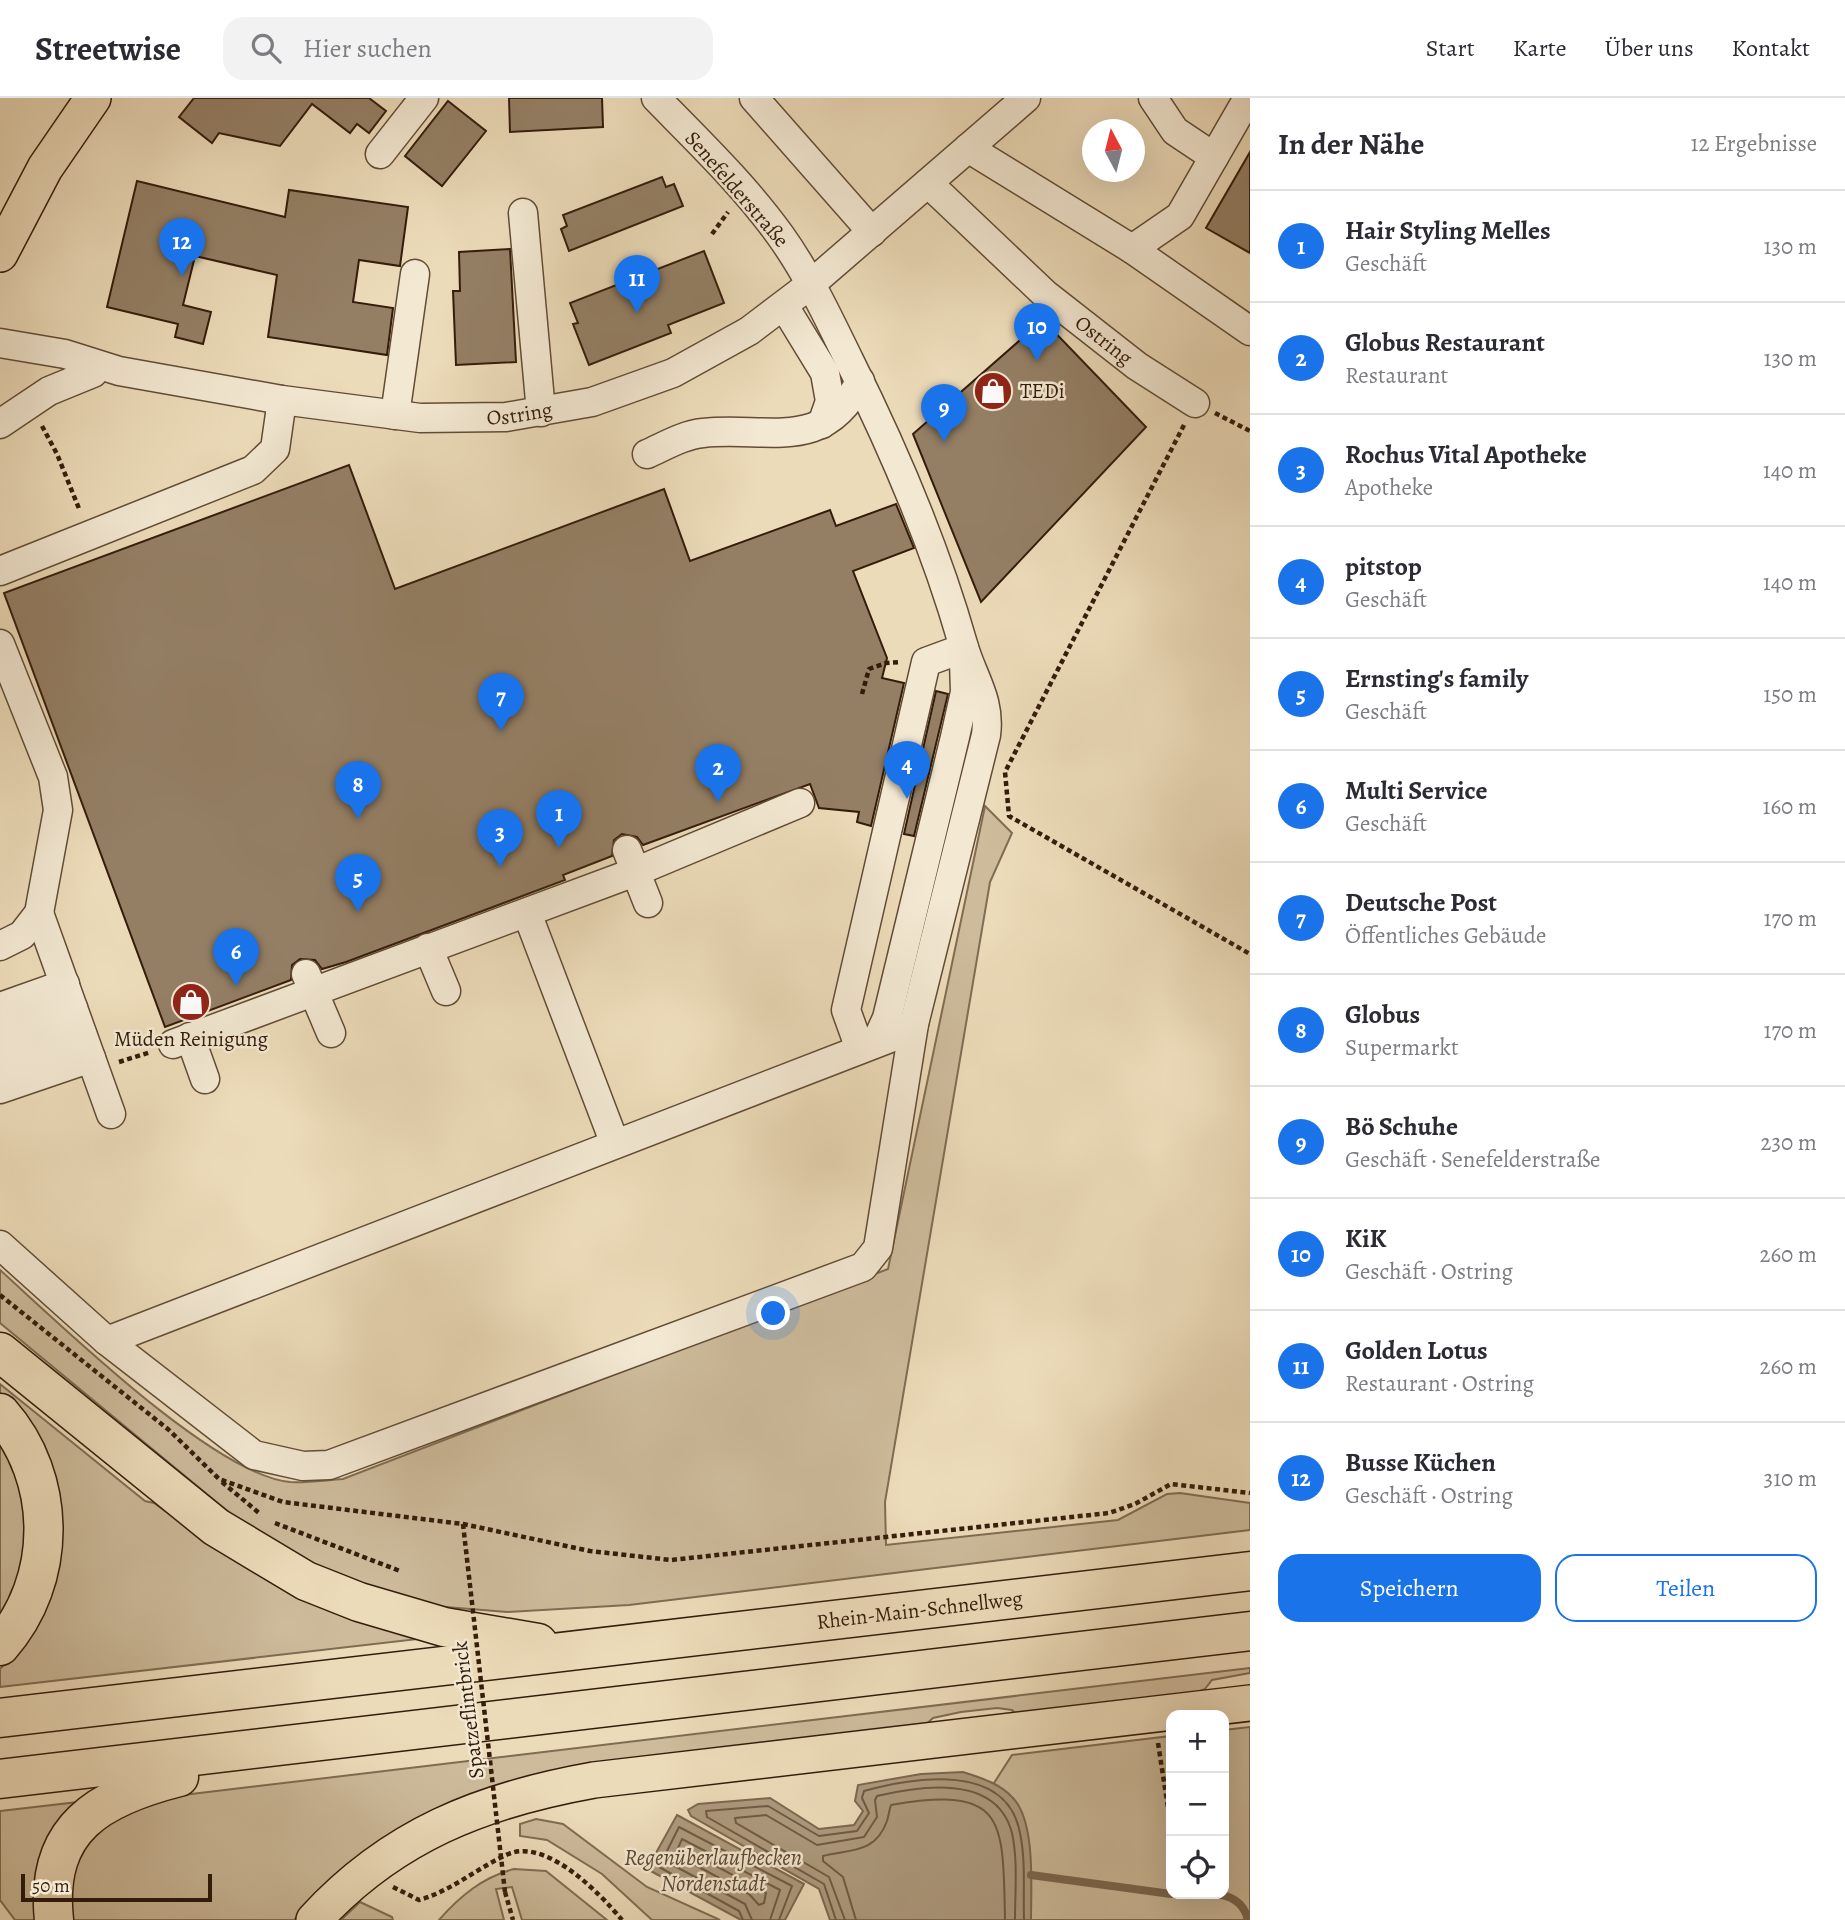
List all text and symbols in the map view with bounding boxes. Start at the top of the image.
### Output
search box [223,17,713,80]
text: Streetwise [35,26,181,71]
icon: search [247,29,285,67]
text: Hier suchen [303,31,432,66]
text: Start [1426,32,1475,64]
text: Karte [1513,32,1567,64]
text: Über uns [1605,32,1694,64]
text: Kontakt [1732,32,1810,64]
north arrow [1082,119,1145,182]
text: In der Nähe [1278,124,1424,164]
street label: Senefelderstraße [679,125,795,253]
text: 12 Ergebnisse [1691,128,1817,159]
text: Hair Styling Melles [1345,213,1551,248]
pin: 12 [159,218,205,276]
text: 1 [1297,231,1305,262]
text: 130 m [1764,231,1817,262]
text: Geschäft [1345,248,1427,279]
pin: 11 [614,255,660,313]
pin: 10 [1014,303,1060,361]
street label: Ostring [1069,309,1139,372]
text: Globus Restaurant [1345,325,1545,360]
text: 2 [1295,343,1307,374]
text: 130 m [1764,343,1817,374]
text: Restaurant [1345,360,1448,391]
shop icon: TEDi [972,370,1014,412]
place label: TEDi [1020,377,1065,405]
pin: 9 [921,384,967,442]
street label: Ostring [487,395,555,431]
text: Rochus Vital Apotheke [1345,437,1587,472]
text: 3 [1296,455,1306,486]
text: 140 m [1763,455,1817,486]
text: Apotheke [1345,472,1433,503]
text: pitstop [1345,549,1422,584]
text: 4 [1296,567,1306,598]
text: 140 m [1763,567,1817,598]
text: Geschäft [1345,584,1427,615]
text: Ernsting's family [1345,661,1528,696]
pin: 7 [478,673,524,731]
text: 5 [1296,679,1306,710]
text: 150 m [1763,679,1817,710]
text: Geschäft [1345,696,1427,727]
pin: 4 [884,741,930,799]
pin: 2 [695,744,741,802]
pin: 8 [335,761,381,819]
text: Multi Service [1345,773,1487,808]
pin: 1 [536,790,582,848]
text: 6 [1296,791,1306,822]
text: 160 m [1763,791,1817,822]
text: Geschäft [1345,808,1427,839]
pin: 3 [477,809,523,867]
pin: 5 [335,854,381,912]
text: Deutsche Post [1345,885,1497,920]
text: 7 [1296,903,1306,934]
text: 170 m [1764,903,1817,934]
text: Öffentliches Gebäude [1345,920,1546,951]
pin: 6 [213,928,259,986]
shop icon: Müden Reinigung [170,981,212,1023]
text: Globus [1345,997,1420,1032]
text: 8 [1295,1015,1307,1046]
text: 170 m [1764,1015,1817,1046]
place label: Müden Reinigung [114,1025,268,1053]
text: Supermarkt [1345,1032,1459,1063]
text: Bö Schuhe [1345,1109,1458,1144]
text: 9 [1296,1127,1306,1158]
text: 230 m [1761,1127,1817,1158]
text: Geschäft · Senefelderstraße [1345,1144,1600,1175]
text: KiK [1345,1221,1387,1256]
text: 10 [1291,1239,1311,1270]
text: 260 m [1759,1239,1817,1270]
text: Geschäft · Ostring [1345,1256,1513,1287]
your location [756,1296,790,1330]
text: Golden Lotus [1345,1333,1488,1368]
text: 11 [1293,1351,1309,1382]
text: 260 m [1759,1351,1817,1382]
text: Restaurant · Ostring [1345,1368,1534,1399]
text: Busse Küchen [1345,1445,1496,1480]
text: 12 [1291,1463,1311,1494]
text: 310 m [1764,1463,1817,1494]
text: Geschäft · Ostring [1345,1480,1513,1511]
button: Speichern [1278,1554,1541,1622]
button: Teilen [1555,1554,1817,1622]
street label: Rhein-Main-Schnellweg [815,1584,1025,1636]
street label: Spatzeflintbrick [446,1639,490,1780]
map controls [1166,1710,1229,1899]
button: + [1166,1710,1229,1773]
button: − [1166,1773,1229,1836]
button: locate [1166,1836,1229,1899]
water label: Regenüberlaufbecken Nordenstadt [624,1842,802,1899]
scale bar [21,1871,212,1903]
text: 50 m [32,1873,70,1899]

